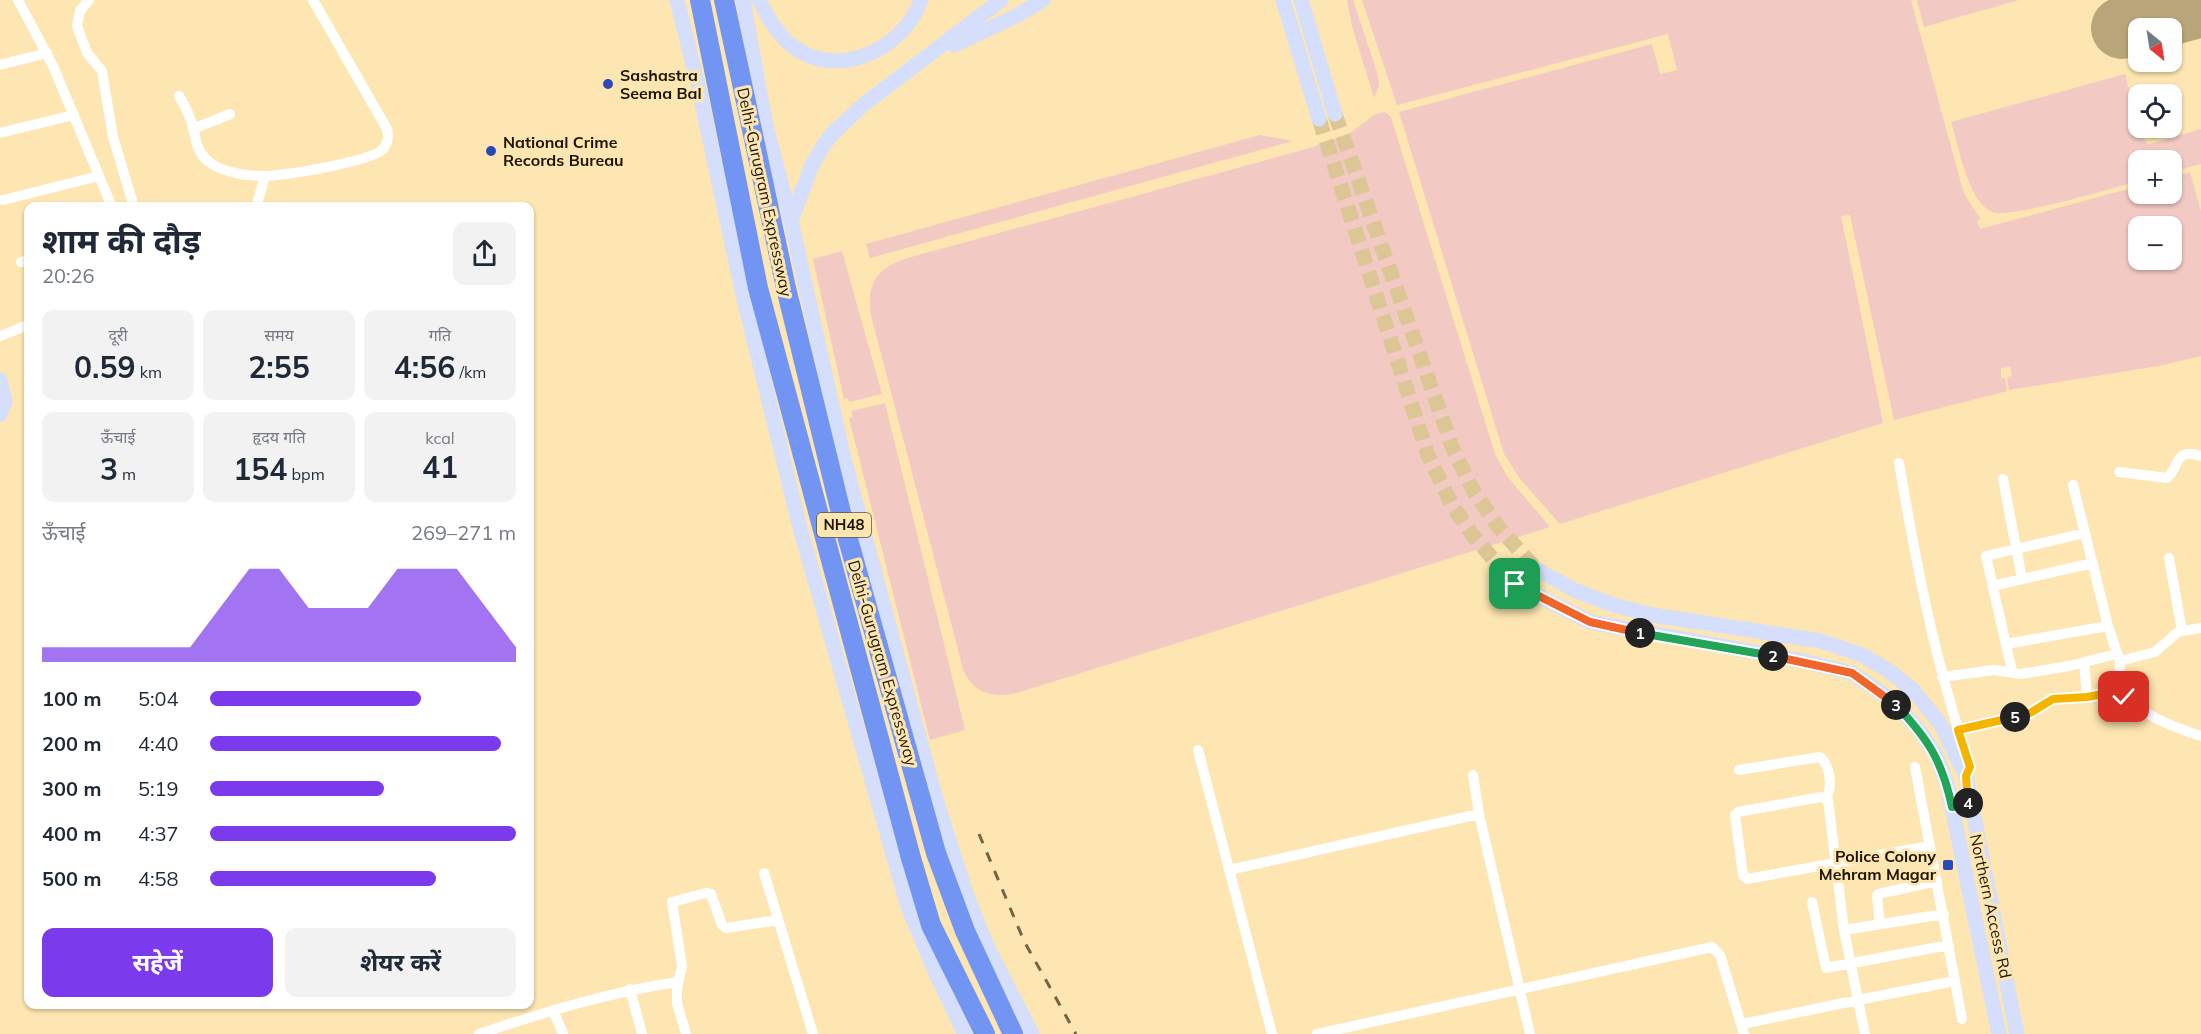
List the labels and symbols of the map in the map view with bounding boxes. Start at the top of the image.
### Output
north arrow [2128,18,2182,72]
place label: Sashastra Seema Bal [620,65,702,103]
marker: Sashastra Seema Bal [601,77,615,91]
street label: Delhi-Gurugram Expressway [733,86,797,299]
place label: National Crime Records Bureau [503,132,624,170]
marker: National Crime Records Bureau [484,144,498,158]
road number: NH48 [817,513,871,537]
street label: Delhi-Gurugram Expressway [844,558,922,769]
pin [1489,558,1540,609]
pin: 1 [1625,618,1655,648]
pin: 2 [1758,641,1788,671]
pin [2098,671,2149,722]
pin: 3 [1881,690,1911,720]
pin: 5 [2000,702,2030,732]
pin: 4 [1953,788,1983,818]
street label: Northern Access Rd [1966,832,2016,980]
place label: Police Colony Mehram Magar [1819,846,1937,884]
marker: Police Colony Mehram Magar [1941,858,1955,872]

